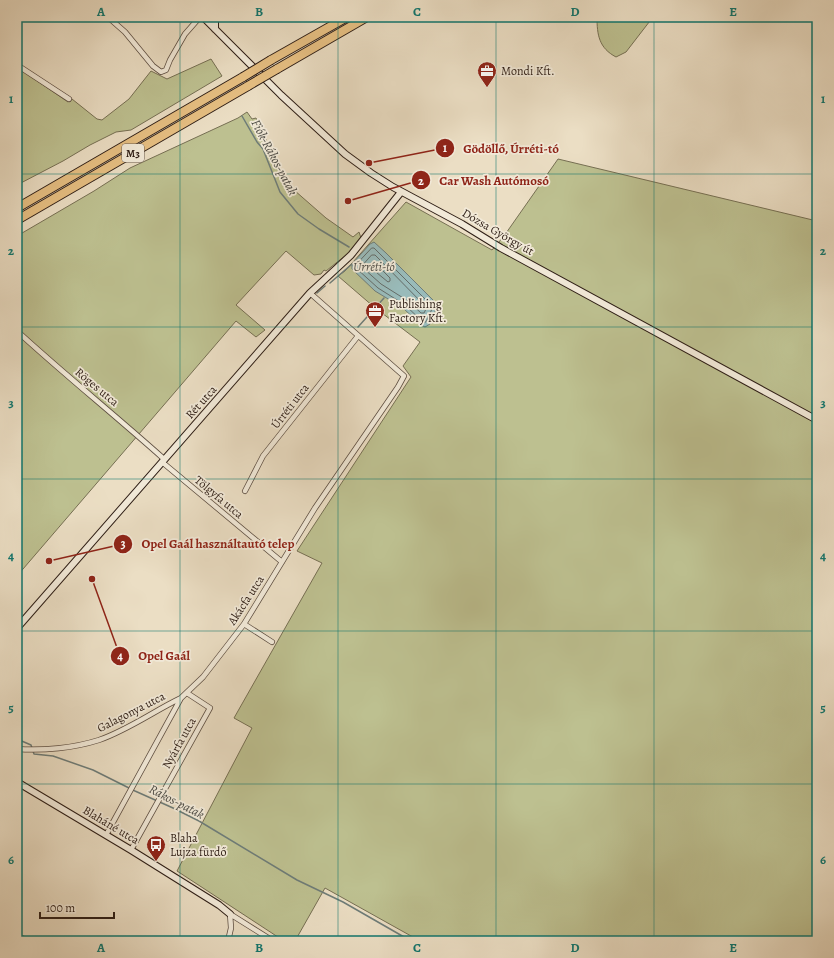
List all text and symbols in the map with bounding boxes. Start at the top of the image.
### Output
text: A [96,3,106,20]
text: B [255,3,263,20]
text: C [413,3,421,20]
text: D [570,3,580,20]
text: E [729,3,737,20]
office icon: Mondi Kft. [476,60,498,88]
place label: Mondi Kft. [501,63,555,79]
text: 1 [9,90,14,107]
text: 1 [821,90,826,107]
water label: Fiók-Rákos-patak [247,116,302,198]
callout: Gödöllő, Úrréti-tó [435,136,567,161]
text: 1 [443,140,448,156]
text: Gödöllő, Úrréti-tó [463,140,559,157]
road number: M3 [122,144,144,162]
callout: Car Wash Autómosó [411,168,557,193]
text: Car Wash Autómosó [439,172,549,189]
text: 2 [418,173,424,189]
street label: Dózsa György út [459,205,537,259]
text: 2 [8,242,15,259]
text: 2 [820,242,827,259]
water label: Úrréti-tó [353,258,395,275]
place label: Publishing Factory Kft. [389,296,447,326]
office icon: Publishing Factory Kft. [364,300,386,328]
street label: Röges utca [72,364,123,410]
street label: Úrréti utca [267,380,313,432]
street label: Rét utca [182,382,220,422]
text: 3 [8,394,14,411]
text: 3 [820,394,826,411]
street label: Tölgyfa utca [191,472,247,522]
callout: Opel Gaál használtautó telep [113,531,302,556]
text: Opel Gaál használtautó telep [142,535,294,552]
text: 3 [120,536,126,552]
text: 4 [8,547,14,564]
text: 4 [820,547,826,564]
street label: Akácfa utca [223,572,268,629]
callout: Opel Gaál [110,643,197,668]
text: Opel Gaál [138,647,190,664]
text: 4 [117,648,123,664]
street label: Galagonya utca [94,688,168,736]
text: 5 [8,699,14,716]
text: 5 [820,699,826,716]
street label: Nyárfa utca [158,714,200,772]
water label: Rákos-patak [146,780,208,823]
street label: Blaháné utca [80,802,142,848]
place label: Blaha Lujza fürdő [170,830,226,860]
bus stop icon: Blaha Lujza fürdő [145,834,167,862]
text: 6 [8,851,14,868]
text: 6 [820,851,826,868]
scale bar [40,894,114,920]
text: 100 m [46,900,75,916]
text: A [96,939,106,956]
text: B [255,939,263,956]
text: C [413,939,421,956]
text: D [570,939,580,956]
text: E [729,939,737,956]

